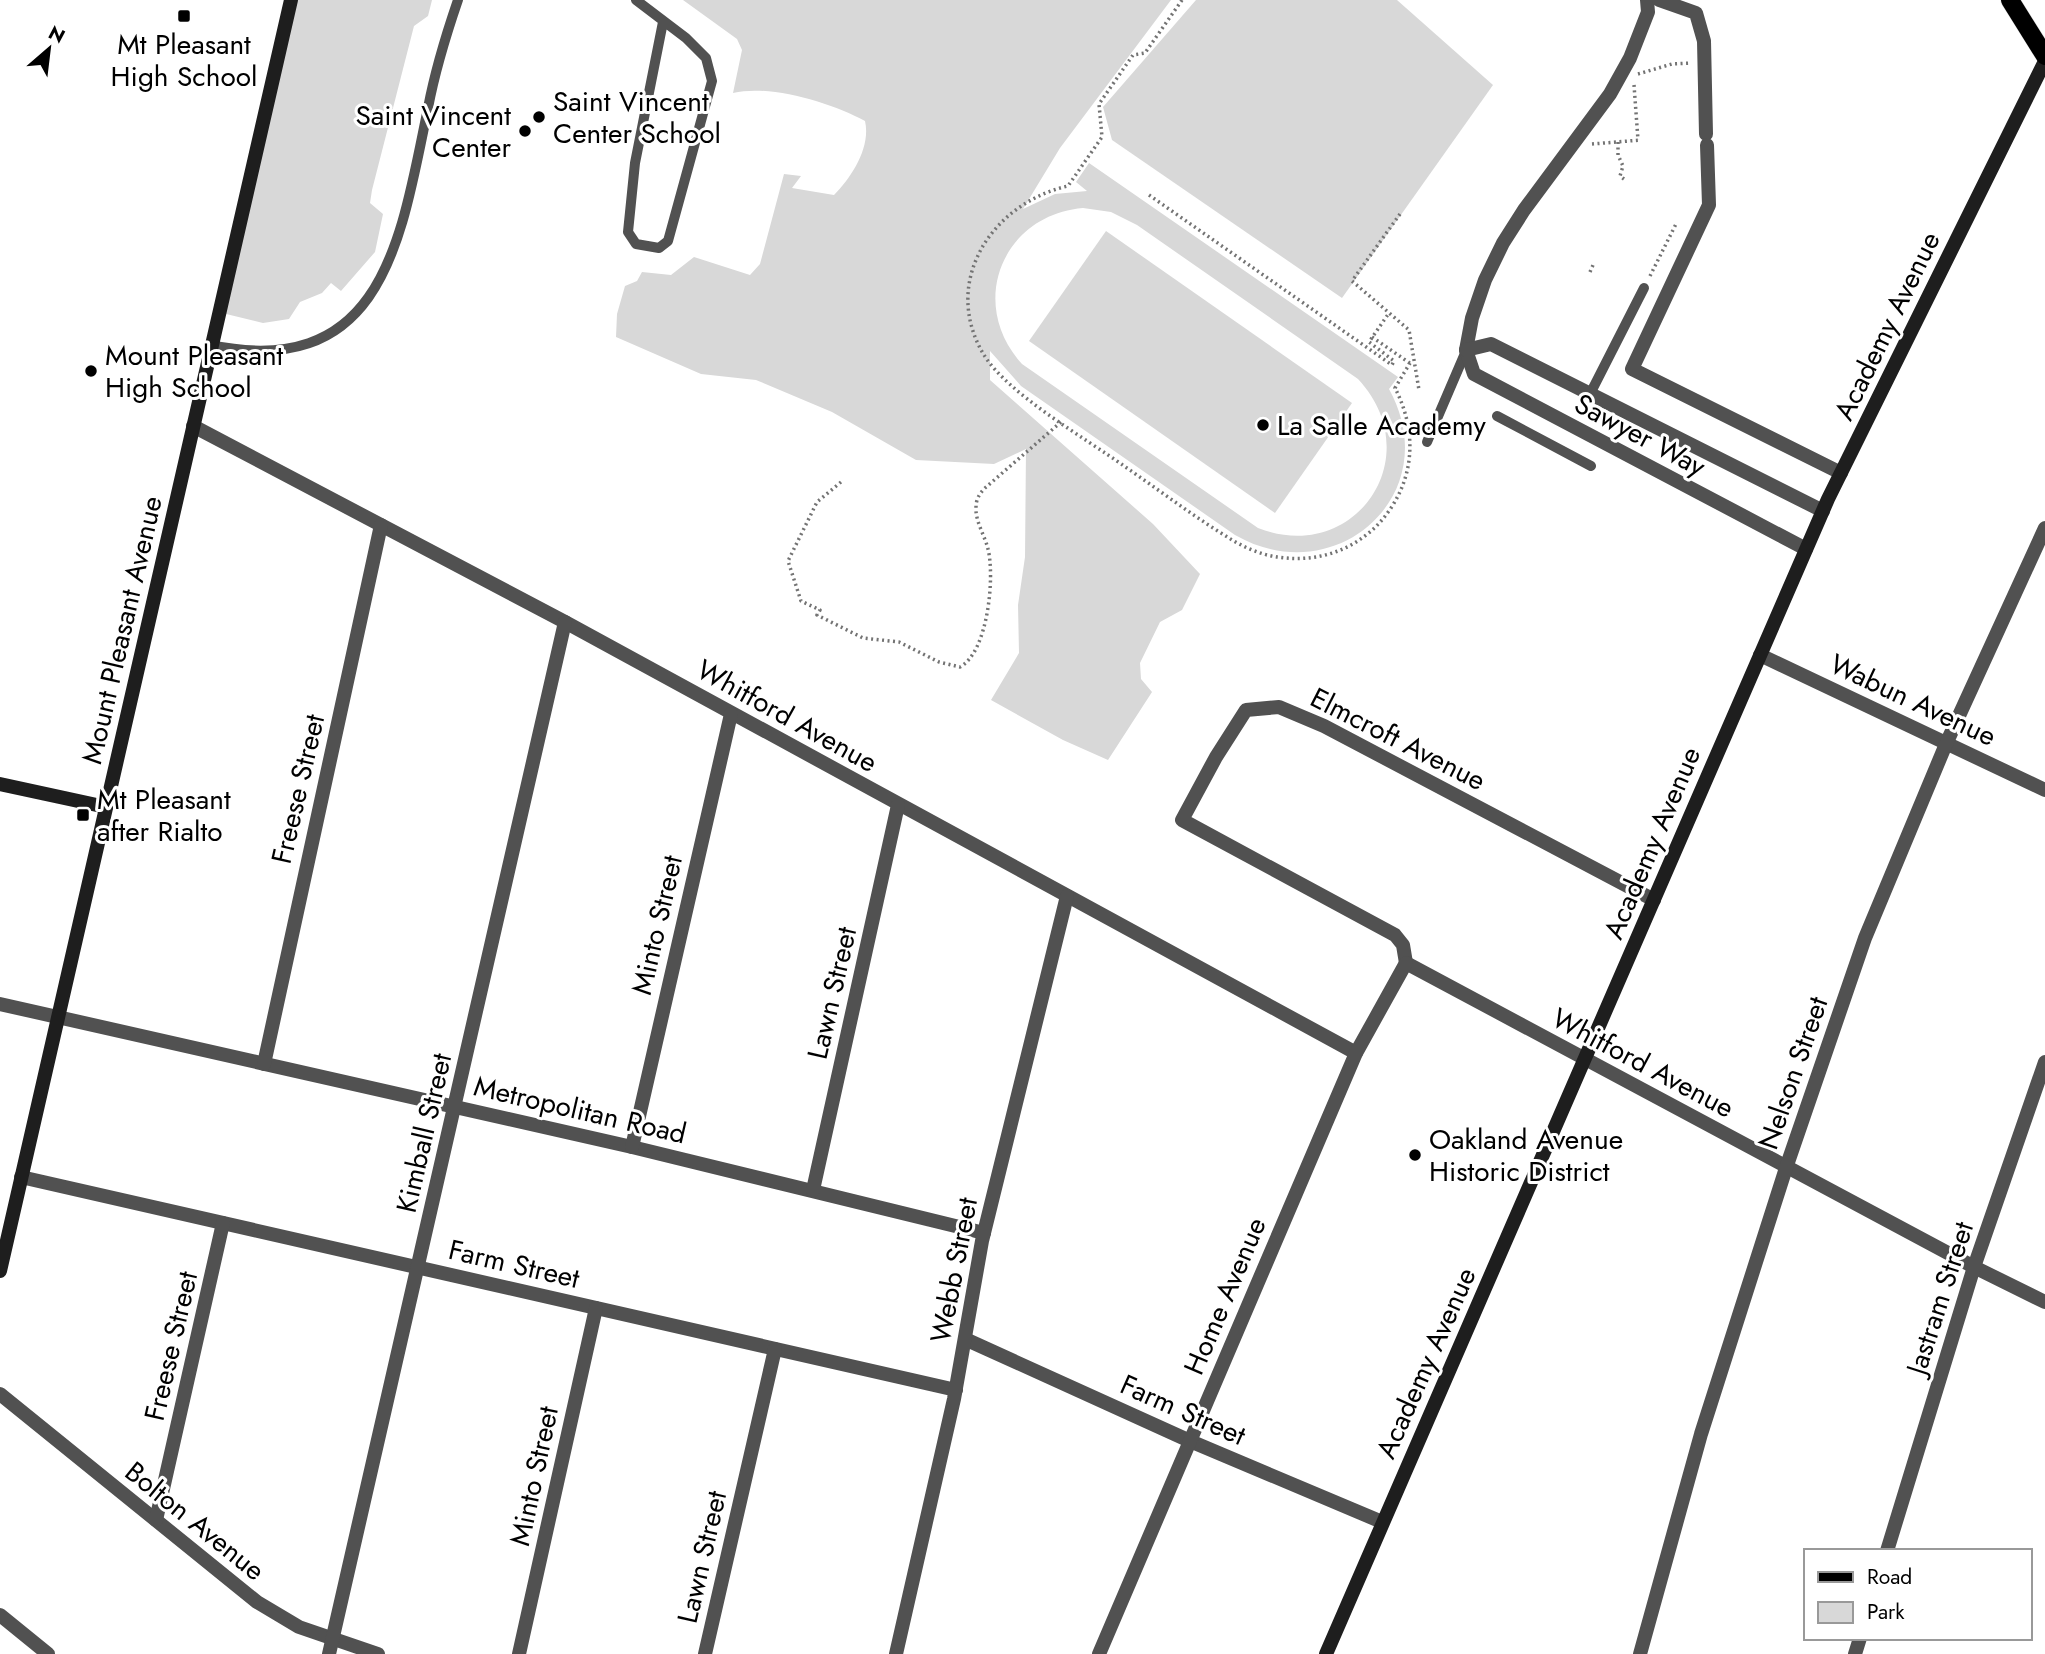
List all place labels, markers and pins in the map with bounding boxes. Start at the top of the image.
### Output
marker: Mt Pleasant High School [176,8,192,24]
place label: Mt Pleasant High School [111,24,257,97]
place label: Saint Vincent Center School [553,81,721,154]
place label: Saint Vincent Center [355,95,511,168]
marker: Saint Vincent Center School [531,109,547,125]
marker: Saint Vincent Center [517,123,533,139]
place label: Mount Pleasant High School [105,335,284,408]
marker: Mount Pleasant High School [83,363,99,379]
place label: La Salle Academy [1277,405,1486,446]
marker: La Salle Academy [1255,417,1271,433]
place label: Mt Pleasant after Rialto [97,779,231,852]
marker: Mt Pleasant after Rialto [75,807,91,823]
place label: Oakland Avenue Historic District [1429,1119,1623,1192]
marker: Oakland Avenue Historic District [1407,1147,1423,1163]

